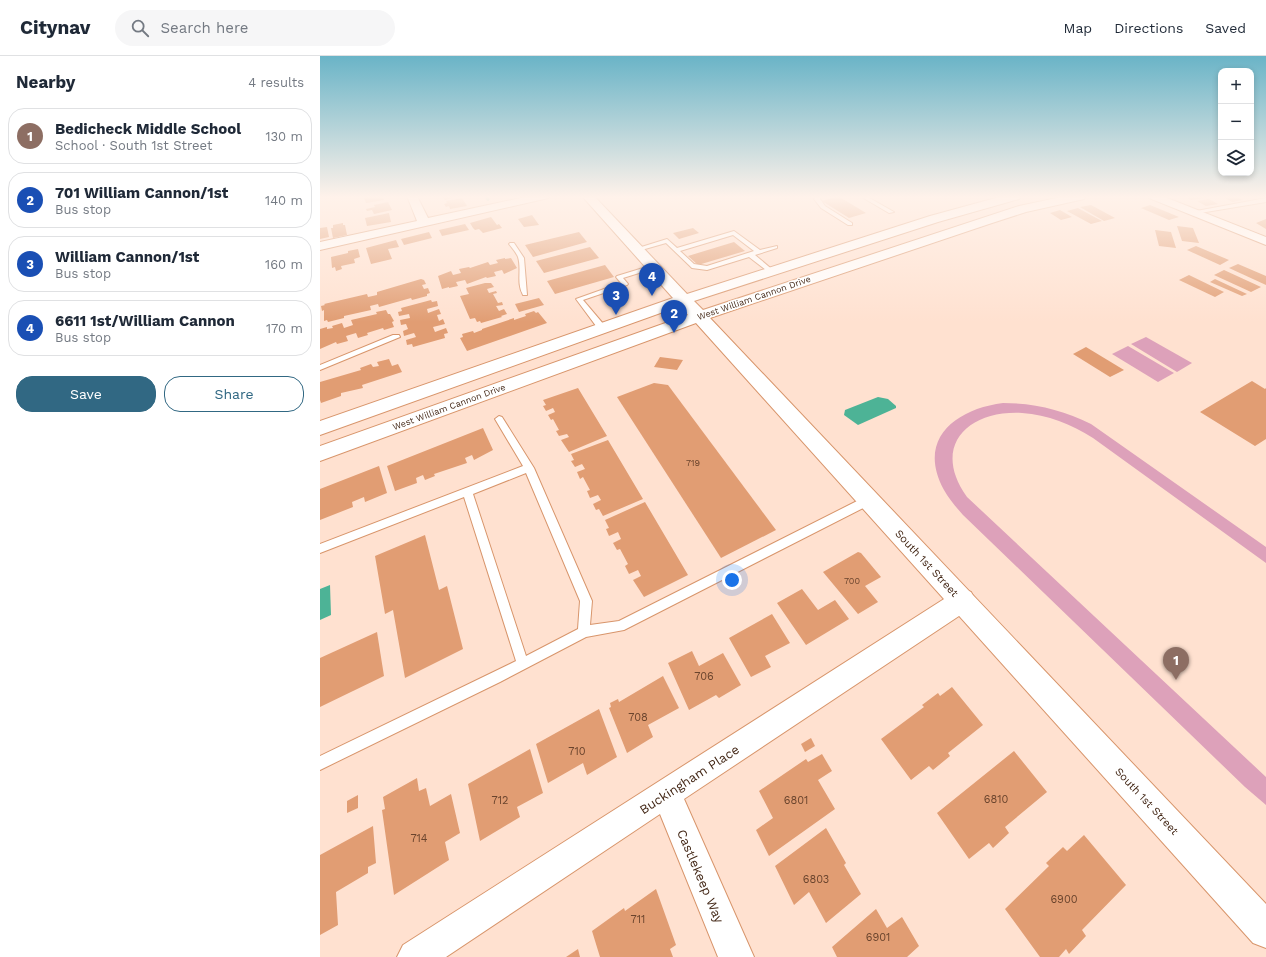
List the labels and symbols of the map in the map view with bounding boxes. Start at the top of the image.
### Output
pin: 4 [639,263,665,296]
street label: West William Cannon Drive [696,274,812,322]
pin: 3 [603,282,629,315]
pin: 2 [661,300,687,333]
street label: West William Cannon Drive [391,382,507,432]
house number: 719 [686,458,700,468]
street label: South 1st Street [892,527,961,600]
your location [722,570,742,590]
house number: 700 [844,576,860,586]
pin: 1 [1163,647,1189,680]
house number: 706 [694,670,714,683]
house number: 708 [628,711,648,724]
street label: Buckingham Place [637,742,742,817]
house number: 710 [568,745,586,758]
street label: South 1st Street [1112,765,1181,838]
house number: 6810 [984,793,1008,806]
house number: 712 [492,794,508,807]
house number: 6801 [784,794,808,807]
street label: Castlekeep Way [674,827,727,925]
house number: 714 [410,832,428,845]
house number: 6803 [803,873,829,886]
house number: 6900 [1050,893,1078,906]
house number: 711 [631,913,645,926]
house number: 6901 [866,931,890,944]

